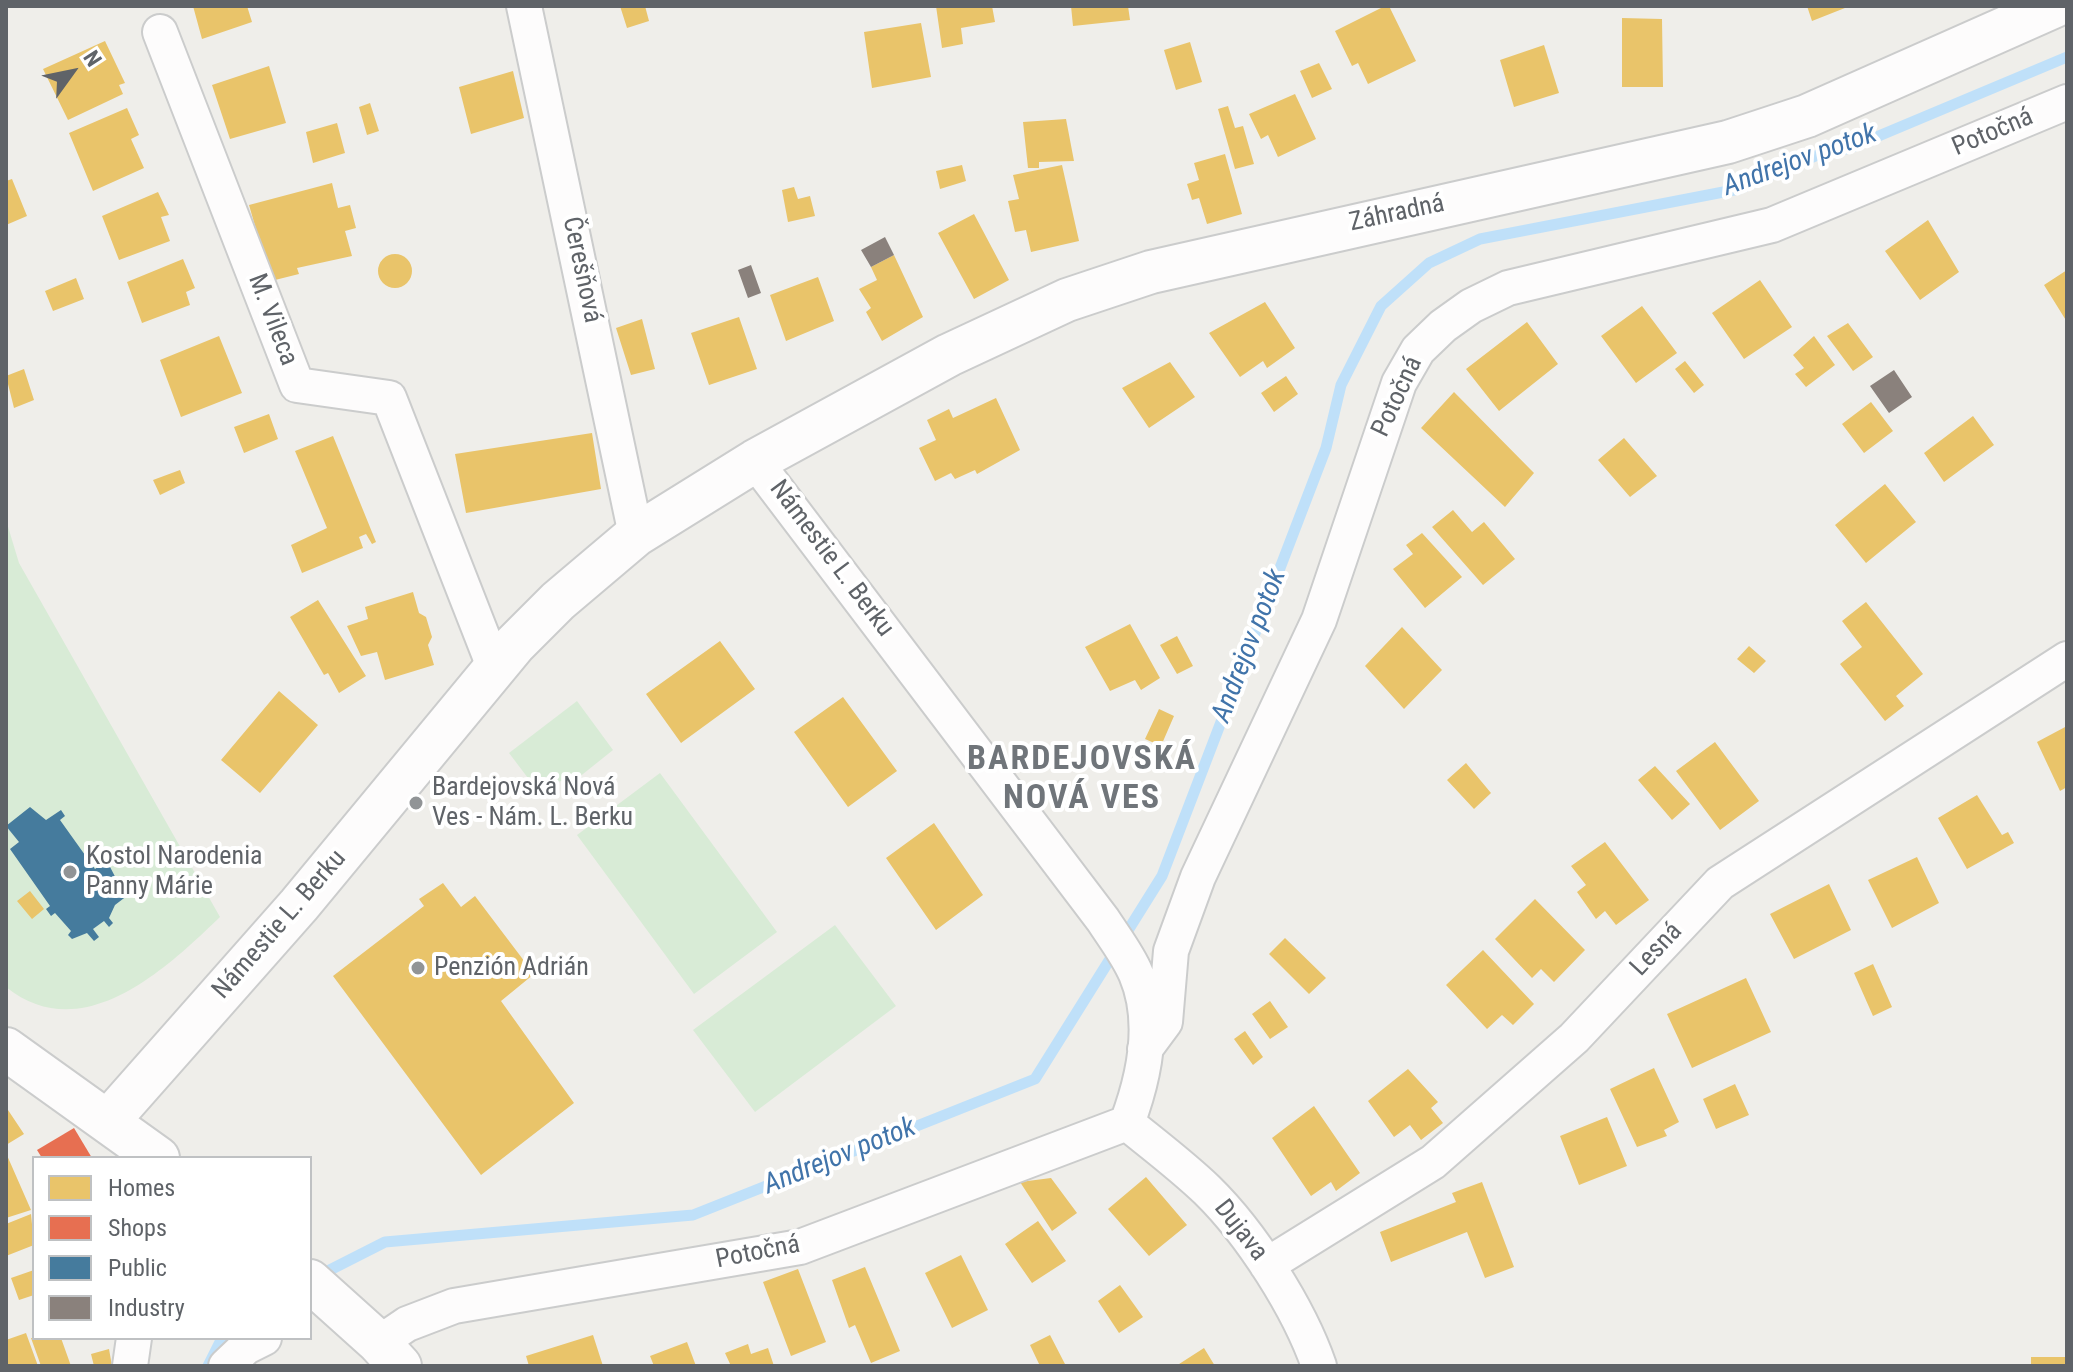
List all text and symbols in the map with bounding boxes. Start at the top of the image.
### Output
north arrow [32,32,112,112]
text: N [78,46,107,71]
street label: Potočná [1948,102,2038,164]
water label: Andrejov potok [1719,118,1881,204]
street label: Záhradná [1347,189,1447,239]
street label: Čerešňová [555,214,607,326]
street label: M. Vileca [240,270,304,370]
street label: Potočná [1366,352,1430,442]
street label: Námestie L. Berku [762,475,900,643]
water label: Andrejov potok [1205,565,1295,727]
district label: BARDEJOVSKÁ NOVÁ VES [967,740,1197,820]
place label: Bardejovská Nová Ves - Nám. L. Berku [432,772,633,834]
marker: Bardejovská Nová Ves - Nám. L. Berku [407,794,425,812]
place label: Kostol Narodenia Panny Márie [86,841,263,902]
street label: Námestie L. Berku [207,844,353,1006]
marker: Kostol Narodenia Panny Márie [61,863,79,881]
street label: Lesná [1625,917,1689,983]
place label: Penzión Adrián [434,952,589,984]
marker: Penzión Adrián [409,959,427,977]
water label: Andrejov potok [759,1111,921,1203]
legend [32,1156,312,1340]
text: Homes [108,1174,175,1202]
street label: Dujava [1207,1194,1273,1268]
text: Shops [108,1214,167,1242]
street label: Potočná [713,1230,803,1276]
text: Public [108,1254,167,1282]
text: Industry [108,1294,185,1322]

